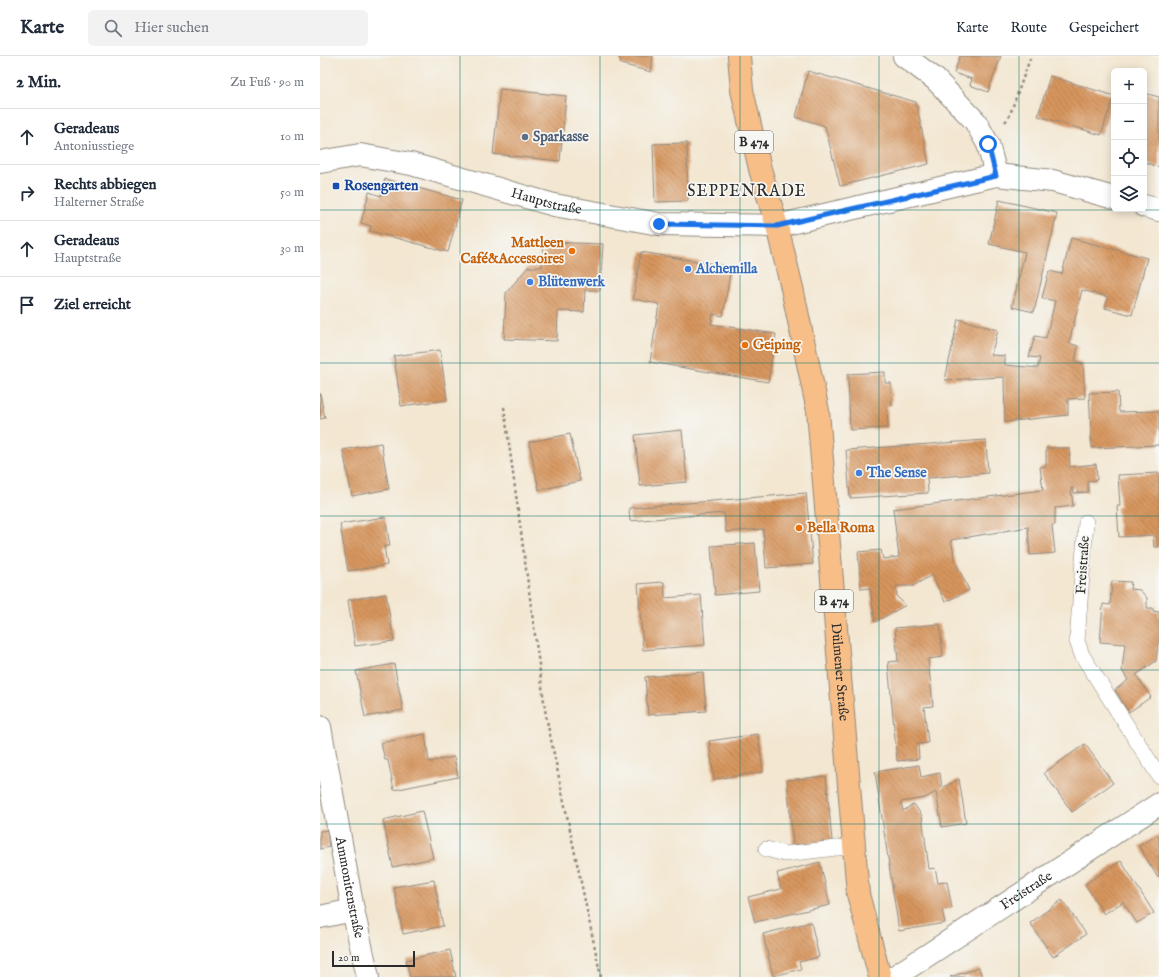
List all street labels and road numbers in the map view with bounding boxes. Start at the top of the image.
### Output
road number: B 474 [735,131,773,153]
street label: Hauptstraße [509,184,584,219]
street label: Freistraße [1072,535,1094,595]
road number: B 474 [815,590,853,612]
street label: Dülmener Straße [827,622,853,722]
street label: Ammonitenstraße [331,834,368,940]
street label: Freistraße [997,867,1056,914]

